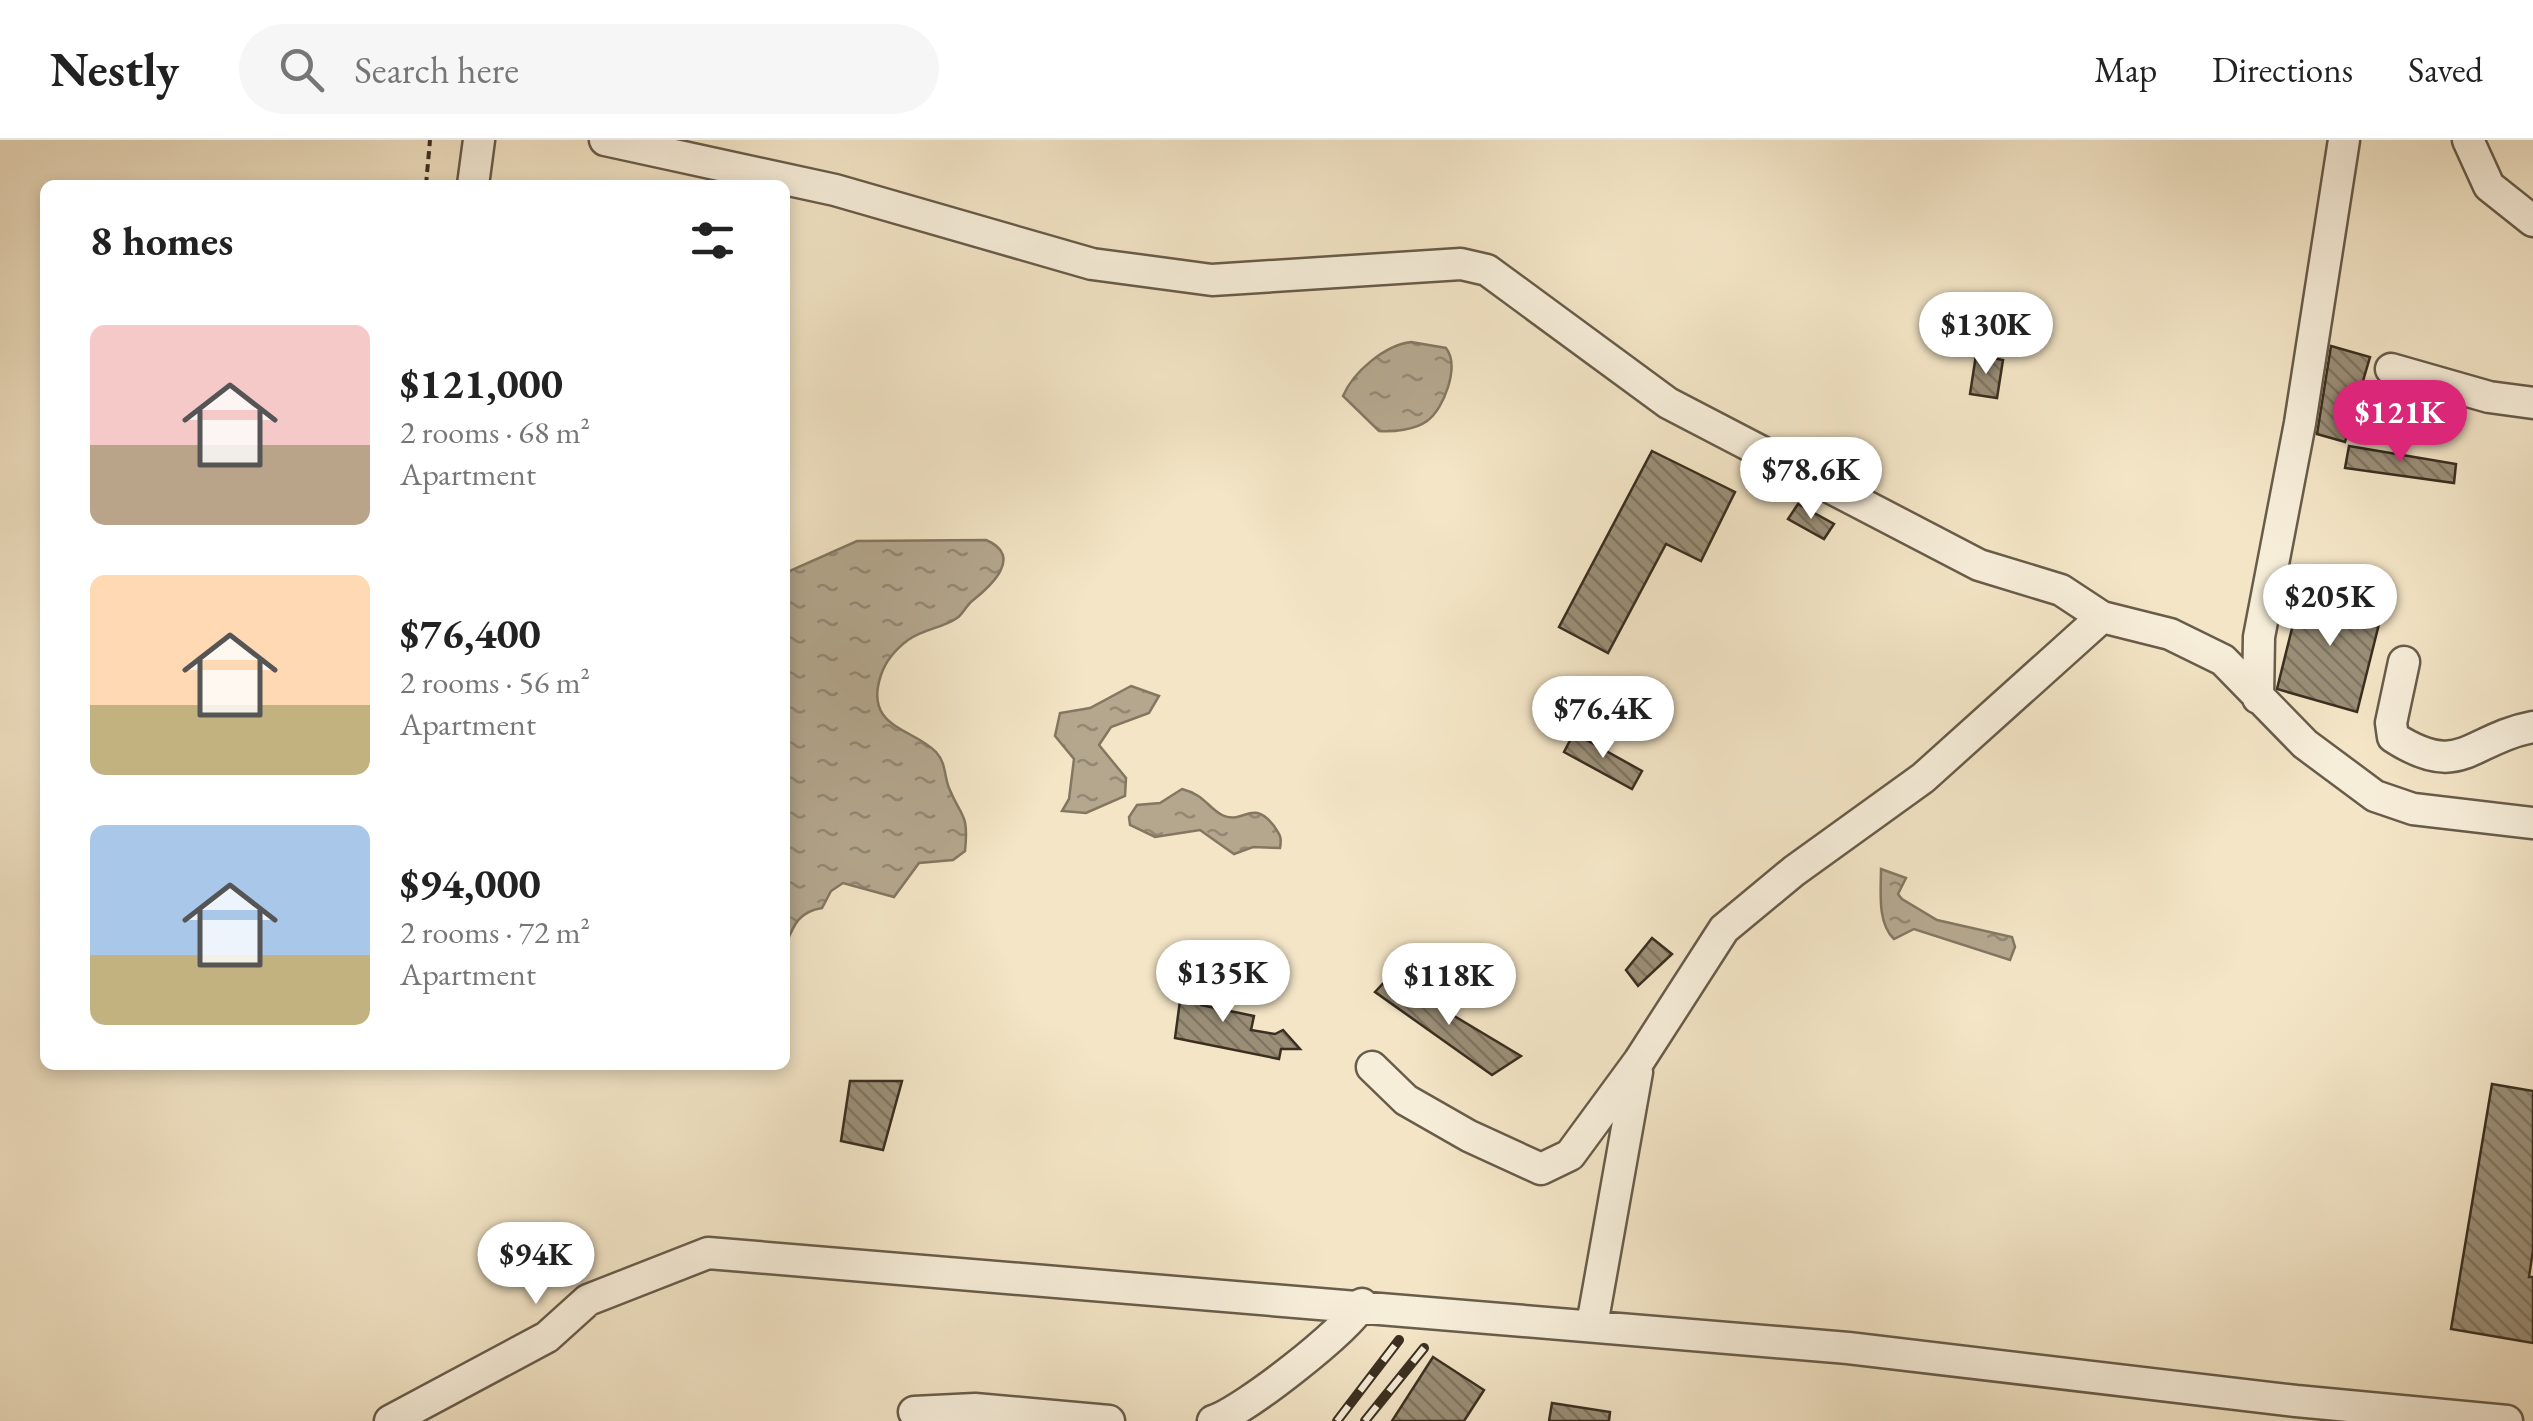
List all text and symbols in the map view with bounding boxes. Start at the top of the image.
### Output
search box [239,24,939,114]
text: Nestly [50,38,179,100]
icon: search [274,42,329,97]
text: Search here [354,45,519,94]
text: Map [2094,47,2157,92]
text: Directions [2212,47,2353,92]
text: Saved [2408,47,2483,92]
text: 8 homes [90,213,233,268]
icon: filters [685,213,740,268]
pin: $130K [1916,292,2056,377]
text: $130K [1941,303,2031,345]
text: $121,000 [400,356,563,411]
icon: home [170,365,290,485]
pin: $121K [2330,380,2470,465]
text: $121K [2355,391,2445,433]
text: 2 rooms · 68 m² [400,411,590,453]
pin: $78.6K [1730,437,1892,522]
text: $78.6K [1762,448,1860,490]
text: Apartment [400,453,536,495]
pin: $205K [2260,564,2400,649]
text: $205K [2285,575,2375,617]
text: $76,400 [400,606,541,661]
icon: home [170,615,290,735]
text: 2 rooms · 56 m² [400,661,590,703]
pin: $76.4K [1522,676,1684,761]
text: $76.4K [1554,687,1652,729]
text: Apartment [400,703,536,745]
text: $94,000 [400,856,541,911]
icon: home [170,865,290,985]
text: 2 rooms · 72 m² [400,911,590,953]
pin: $135K [1153,940,1293,1025]
pin: $118K [1379,943,1519,1028]
text: $135K [1178,951,1268,993]
text: Apartment [400,953,536,995]
text: $118K [1404,954,1494,996]
pin: $94K [477,1222,595,1307]
text: $94K [499,1233,573,1275]

